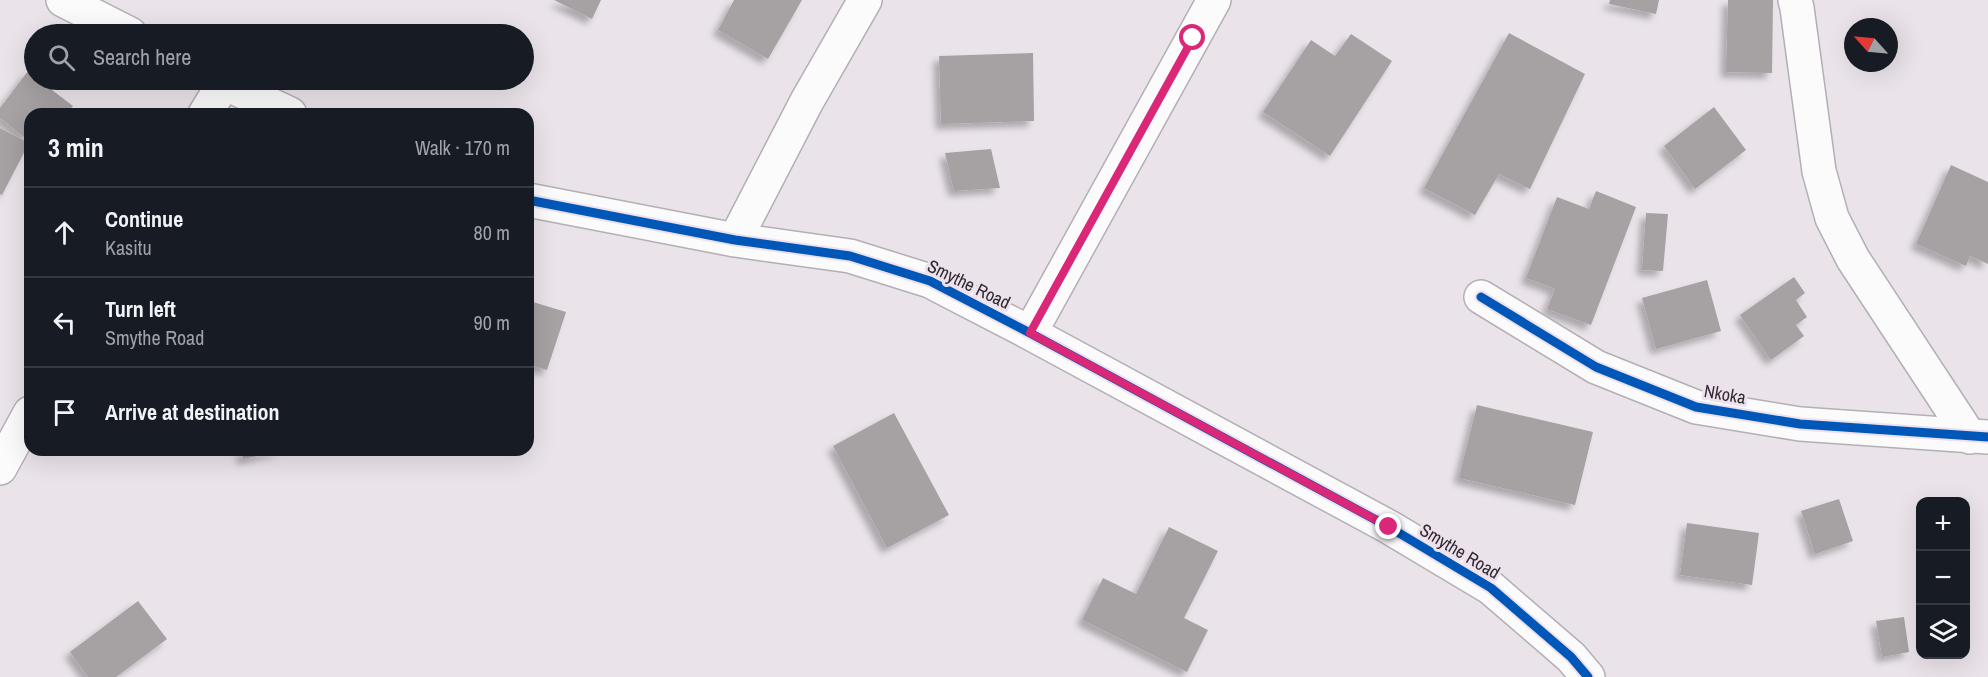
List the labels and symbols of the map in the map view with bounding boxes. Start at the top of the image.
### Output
north arrow [1844,18,1898,72]
route start [1179,24,1205,50]
street label: Smythe Road [923,253,1015,315]
street label: Nkoka [1702,378,1748,410]
route end [1375,513,1401,539]
street label: Smythe Road [1415,517,1505,585]

